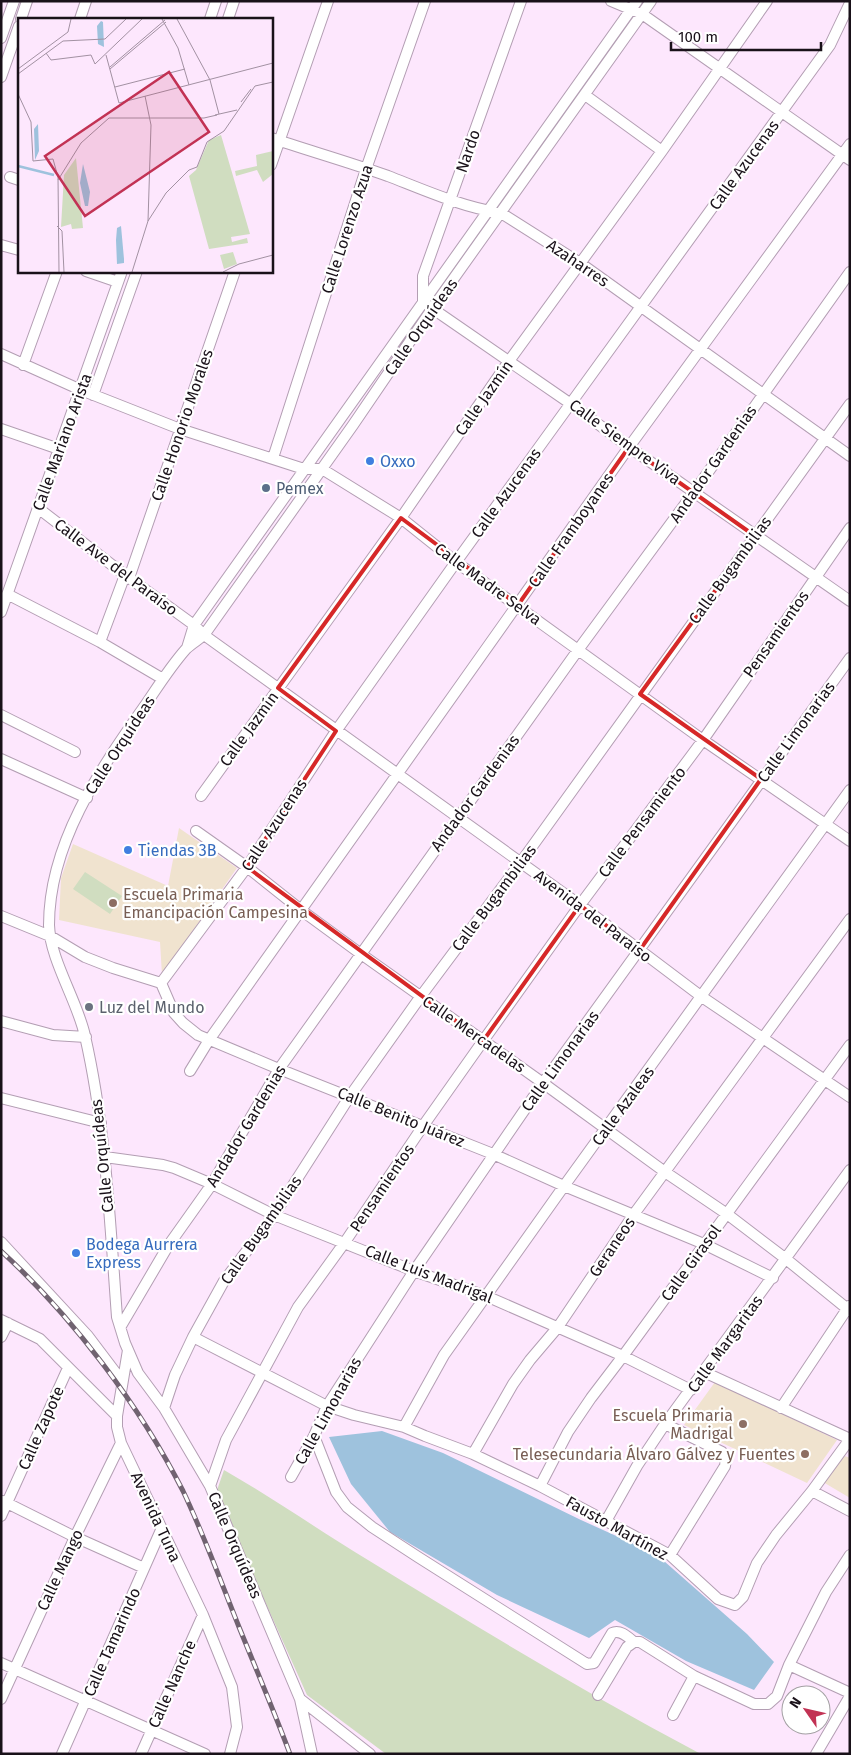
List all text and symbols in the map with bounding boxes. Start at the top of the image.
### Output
inset map [18,18,272,272]
scale bar [671,20,821,52]
text: 100 m [678,28,718,46]
street label: Calle Azucenas [705,116,783,214]
street label: Nardo [452,127,484,175]
street label: Calle Lorenzo Azua [317,162,377,296]
street label: Azaharres [543,235,613,291]
street label: Calle Orquídeas [381,275,461,379]
street label: Calle Honorio Morales [147,346,217,504]
street label: Calle Jazmín [451,357,517,439]
street label: Calle Mariano Arista [28,371,96,513]
street label: Calle Siempre Viva [566,395,684,489]
street label: Andador Gardenias [665,402,761,526]
street label: Calle Azucenas [467,444,545,542]
place label: Oxxo [380,452,416,471]
marker: Oxxo [364,455,376,467]
street label: Calle Framboyanes [524,469,618,591]
place label: Pemex [276,479,324,498]
marker: Pemex [260,482,272,494]
street label: Calle Bugambilias [685,513,775,627]
street label: Calle Ave del Paraíso [51,514,181,620]
street label: Calle Madre Selva [431,539,545,629]
street label: Pensamientos [739,587,813,681]
street label: Calle Limonarias [753,678,839,786]
street label: Calle Jazmín [216,688,282,770]
street label: Calle Orquídeas [81,692,159,798]
street label: Andador Gardenias [427,731,523,855]
street label: Calle Pensamiento [594,763,690,881]
street label: Calle Azucenas [237,775,311,875]
place label: Tiendas 3B [138,841,217,860]
street label: Calle Bugambilias [448,841,540,955]
marker: Tiendas 3B [122,844,134,856]
street label: Avenida del Paraíso [531,866,655,966]
place label: Escuela Primaria Emancipación Campesina [123,885,308,922]
marker: Escuela Primaria Emancipación Campesina [107,897,119,909]
street label: Calle Mercadelas [419,991,529,1077]
place label: Luz del Mundo [99,998,205,1017]
marker: Luz del Mundo [83,1001,95,1013]
street label: Calle Limonarias [517,1007,603,1115]
street label: Andador Gardenias [202,1062,290,1190]
street label: Calle Azaleas [588,1063,658,1149]
street label: Calle Benito Juárez [335,1083,467,1151]
street label: Calle Orquídeas [87,1098,117,1214]
street label: Pensamientos [346,1141,418,1235]
street label: Calle Bugambilias [216,1172,306,1288]
street label: Geraneos [585,1213,639,1281]
street label: Calle Girasol [657,1221,725,1305]
place label: Bodega Aurrera Express [86,1235,198,1272]
street label: Calle Luis Madrigal [362,1241,496,1307]
marker: Bodega Aurrera Express [70,1247,82,1259]
street label: Calle Margaritas [683,1292,767,1396]
street label: Calle Limonarias [291,1354,365,1468]
street label: Calle Zapote [14,1383,68,1473]
place label: Escuela Primaria Madrigal [613,1406,733,1443]
marker: Escuela Primaria Madrigal [737,1418,749,1430]
place label: Telesecundaria Álvaro Gálvez y Fuentes [513,1444,795,1464]
marker: Telesecundaria Álvaro Gálvez y Fuentes [799,1448,811,1460]
street label: Avenida Tuna [127,1469,185,1565]
street label: Calle Orquídeas [204,1489,266,1601]
street label: Fausto Martínez [562,1492,672,1564]
street label: Calle Mango [33,1526,87,1614]
street label: Calle Tamarindo [79,1585,145,1699]
street label: Calle Nanche [144,1637,200,1731]
north arrow [781,1685,831,1735]
text: N [786,1694,805,1712]

